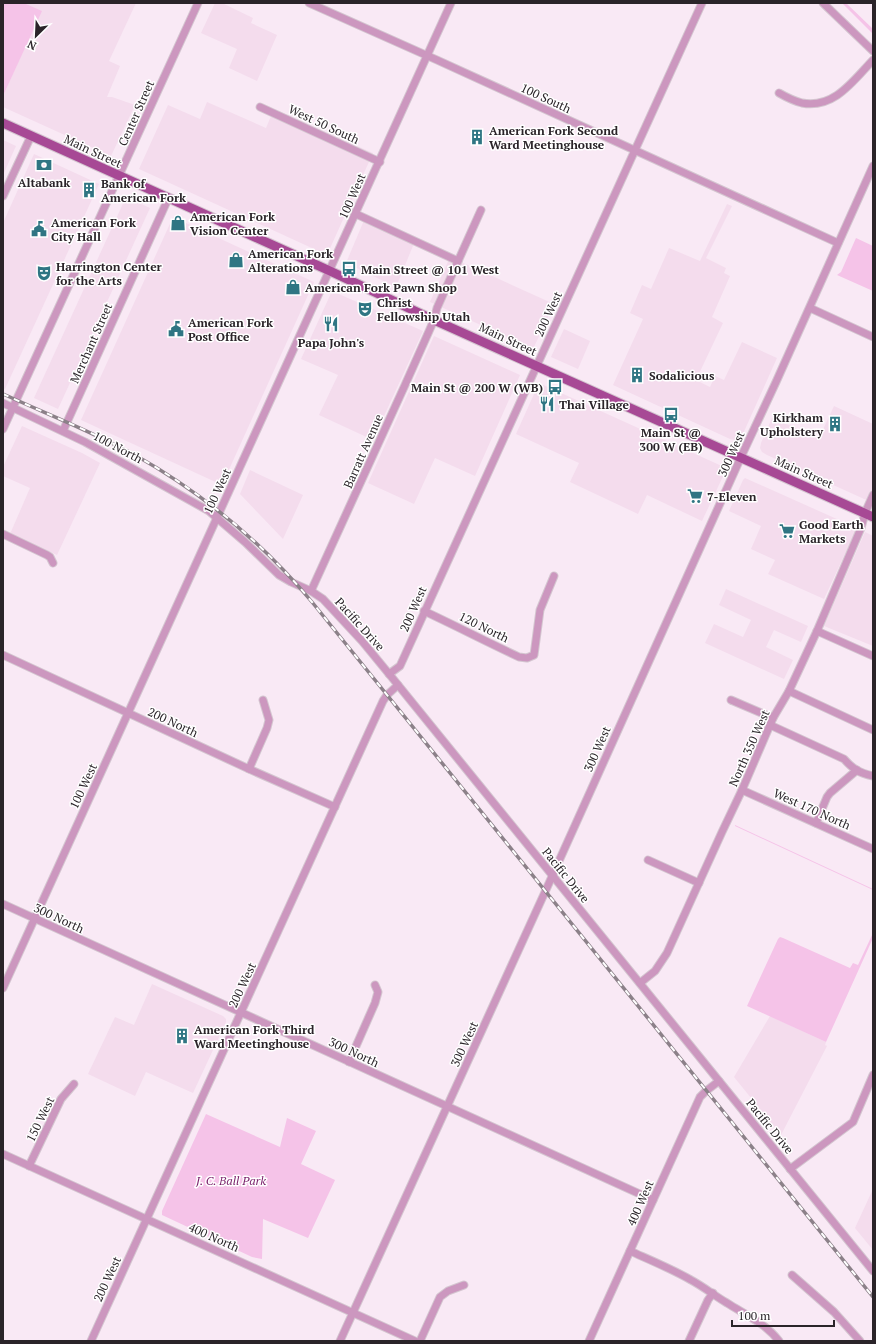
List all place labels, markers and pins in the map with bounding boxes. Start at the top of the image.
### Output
place label: American Fork Second Ward Meetinghouse [489,123,619,152]
building icon: American Fork Second Ward Meetinghouse [468,128,486,146]
bank icon: Altabank [35,156,53,174]
place label: Altabank [18,175,70,190]
place label: Bank of American Fork [101,176,186,205]
building icon: Bank of American Fork [80,181,98,199]
place label: American Fork Vision Center [190,209,275,238]
shop icon: American Fork Vision Center [169,214,187,232]
place label: American Fork City Hall [51,215,136,244]
public building icon: American Fork City Hall [30,220,48,238]
place label: American Fork Alterations [248,246,333,275]
shop icon: American Fork Alterations [227,251,245,269]
place label: Harrington Center for the Arts [56,259,163,288]
bus stop icon: Main Street @ 101 West [340,260,358,278]
place label: Main Street @ 101 West [361,262,499,277]
theatre icon: Harrington Center for the Arts [35,264,53,282]
shop icon: American Fork Pawn Shop [284,278,302,296]
place label: American Fork Pawn Shop [305,280,457,295]
place label: Christ Fellowship Utah [377,295,470,324]
theatre icon: Christ Fellowship Utah [356,300,374,318]
place label: American Fork Post Office [188,315,273,344]
restaurant icon: Papa John's [322,315,340,333]
public building icon: American Fork Post Office [167,320,185,338]
place label: Papa John's [298,335,365,350]
building icon: Sodalicious [628,366,646,384]
place label: Sodalicious [649,368,715,383]
bus stop icon: Main St @ 200 W (WB) [546,378,564,396]
place label: Main St @ 200 W (WB) [411,380,543,395]
restaurant icon: Thai Village [538,395,556,413]
place label: Thai Village [559,397,630,412]
bus stop icon: Main St @ 300 W (EB) [662,406,680,424]
place label: Kirkham Upholstery [760,410,824,439]
building icon: Kirkham Upholstery [826,415,844,433]
place label: Main St @ 300 W (EB) [639,425,703,454]
supermarket icon: 7-Eleven [686,487,704,505]
place label: 7-Eleven [707,489,757,504]
place label: Good Earth Markets [799,517,864,546]
supermarket icon: Good Earth Markets [778,522,796,540]
place label: American Fork Third Ward Meetinghouse [194,1022,315,1051]
building icon: American Fork Third Ward Meetinghouse [173,1027,191,1045]

